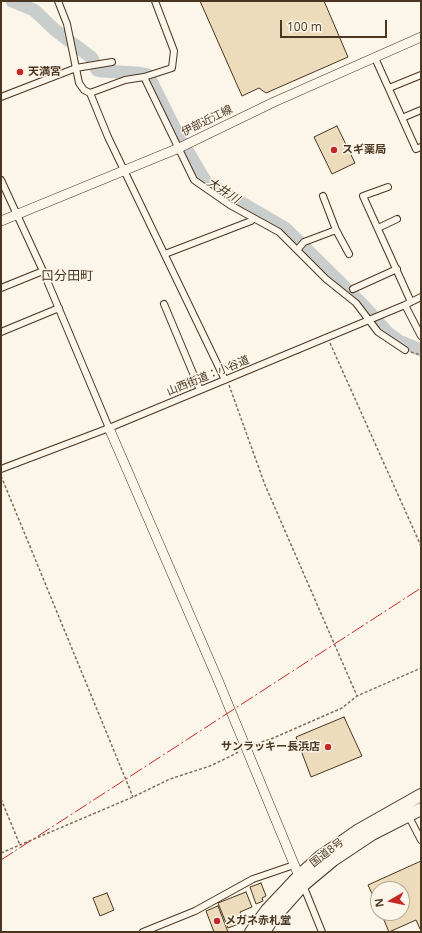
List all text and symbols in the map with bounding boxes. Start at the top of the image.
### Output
scale bar [282,12,389,38]
text: 100 m [287,18,322,35]
place label: 天満宮 [28,65,61,79]
marker: 天満宮 [15,67,25,77]
street label: 伊部近江線 [179,103,235,139]
place label: スギ薬局 [342,143,386,157]
marker: スギ薬局 [329,145,339,155]
water label: 大井川 [204,175,242,207]
district label: 口分田町 [41,268,93,284]
street label: 山西街道：小谷道 [165,353,251,399]
place label: サンラッキー長浜店 [221,740,320,754]
marker: サンラッキー長浜店 [323,742,333,752]
street label: 国道8号 [307,836,347,870]
north arrow [370,881,410,921]
text: N [371,897,387,908]
place label: メガネ赤札堂 [225,914,291,928]
marker: メガネ赤札堂 [212,916,222,926]

